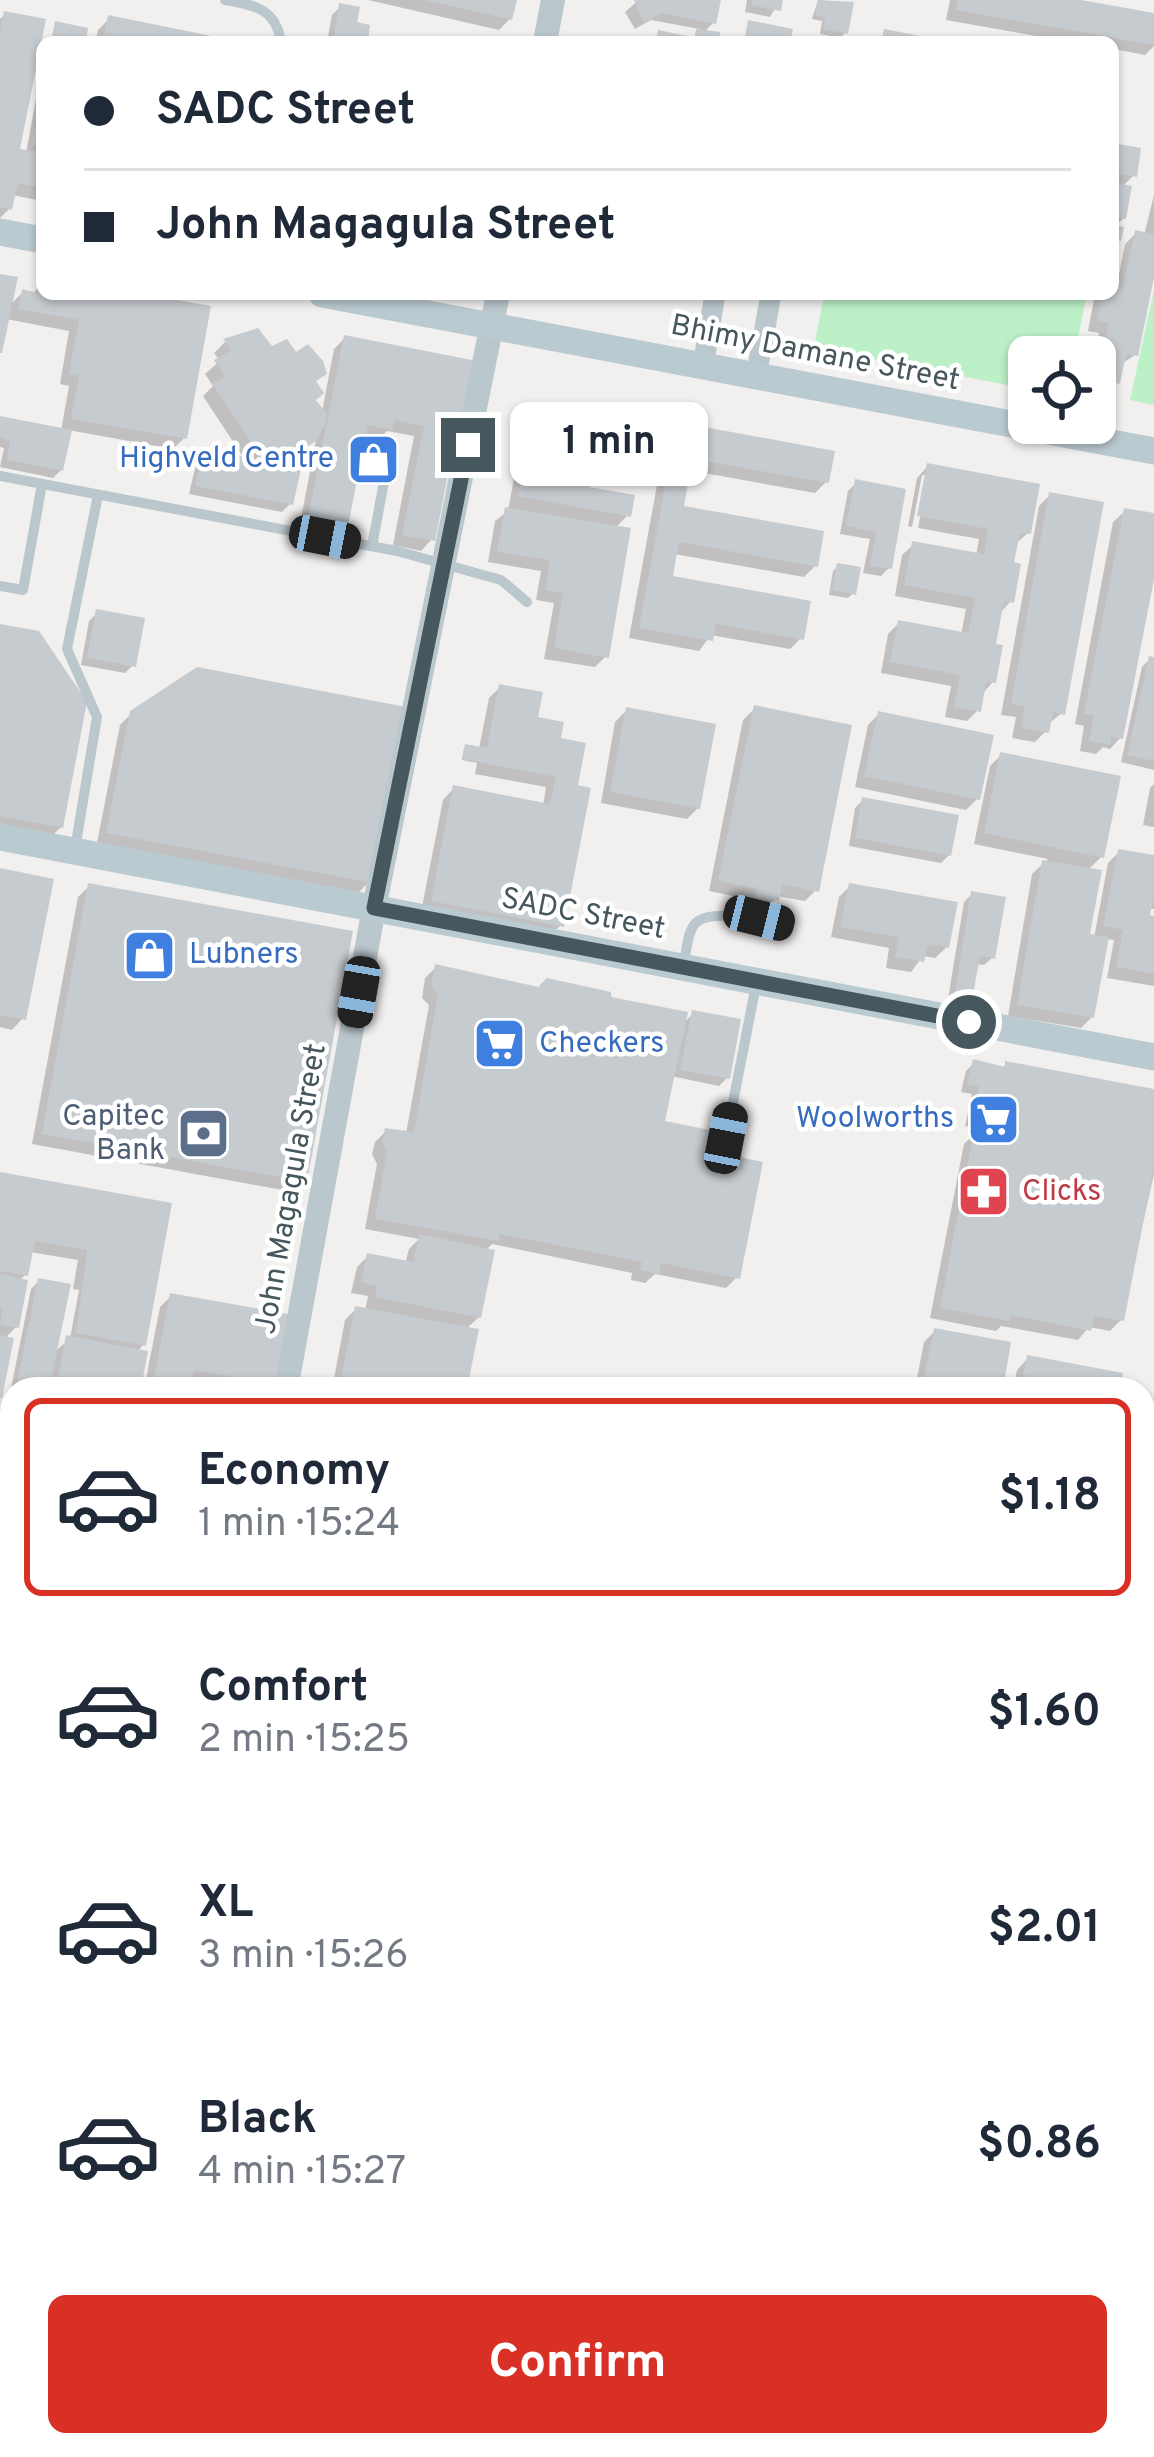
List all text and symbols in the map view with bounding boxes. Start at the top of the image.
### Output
text: SADC Street [156,83,415,140]
text: John Magagula Street [156,198,615,255]
street label: Bhimy Damane Street [667,308,963,400]
map controls [1008,336,1116,444]
button: locate [1008,336,1116,444]
callout: 1 min [510,403,708,487]
route end [441,418,495,472]
text: 1 min [562,419,656,468]
shop icon: Highveld Centre [345,431,401,487]
place label: Highveld Centre [119,441,334,478]
car [286,512,364,562]
street label: SADC Street [498,881,668,949]
car [720,892,798,944]
shop icon: Lubners [122,927,178,983]
place label: Lubners [189,937,299,974]
car [335,953,383,1031]
route start [942,995,996,1049]
supermarket icon: Checkers [472,1016,528,1072]
place label: Checkers [539,1026,664,1063]
street label: John Magagula Street [248,1041,336,1337]
supermarket icon: Woolworths [965,1091,1021,1147]
place label: Capitec Bank [62,1099,165,1170]
car [701,1099,751,1177]
place label: Woolworths [796,1101,954,1138]
bank icon: Capitec Bank [176,1106,232,1162]
pharmacy icon: Clicks [955,1164,1011,1220]
place label: Clicks [1022,1174,1101,1211]
icon: car [54,1443,162,1551]
text: Economy [198,1444,390,1501]
text: $1.18 [998,1469,1101,1526]
text: 1 min · 15:24 [198,1501,400,1550]
icon: car [54,1659,162,1767]
text: Comfort [198,1660,368,1717]
text: $1.60 [987,1685,1101,1742]
text: 2 min · 15:25 [198,1717,410,1766]
icon: car [54,1875,162,1983]
text: XL [198,1876,253,1933]
text: $2.01 [988,1901,1101,1958]
text: 3 min · 15:26 [198,1933,409,1982]
icon: car [54,2091,162,2199]
text: Black [198,2092,317,2149]
text: $0.86 [977,2117,1101,2174]
text: 4 min · 15:27 [198,2149,406,2198]
button: Confirm [48,2295,1107,2433]

